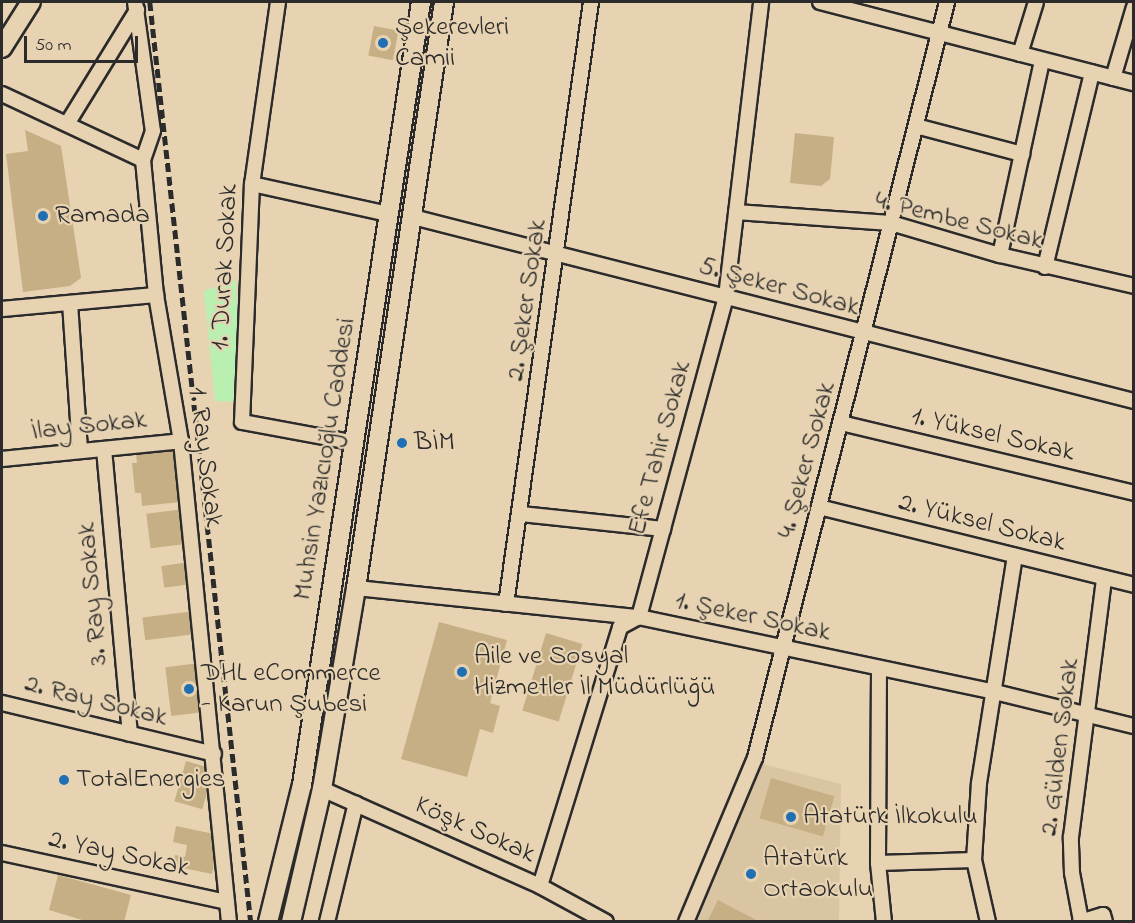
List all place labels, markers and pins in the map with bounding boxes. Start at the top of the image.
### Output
place label: Şekerevleri Camii [395,11,509,74]
marker: Şekerevleri Camii [376,36,390,50]
place label: Ramada [55,200,150,232]
marker: Ramada [36,209,50,223]
place label: BİM [414,427,455,459]
marker: BİM [395,436,409,450]
place label: Aile ve Sosyal Hizmetler İl Müdürlüğü [474,640,715,703]
place label: DHL eCommerce - Karun Şubesi [201,657,381,720]
marker: Aile ve Sosyal Hizmetler İl Müdürlüğü [455,665,469,679]
marker: DHL eCommerce - Karun Şubesi [182,682,196,696]
place label: TotalEnergies [76,764,226,796]
marker: TotalEnergies [57,773,71,787]
place label: Atatürk İlkokulu [803,801,978,833]
marker: Atatürk İlkokulu [784,810,798,824]
place label: Atatürk Ortaokulu [763,842,873,905]
marker: Atatürk Ortaokulu [744,867,758,881]

